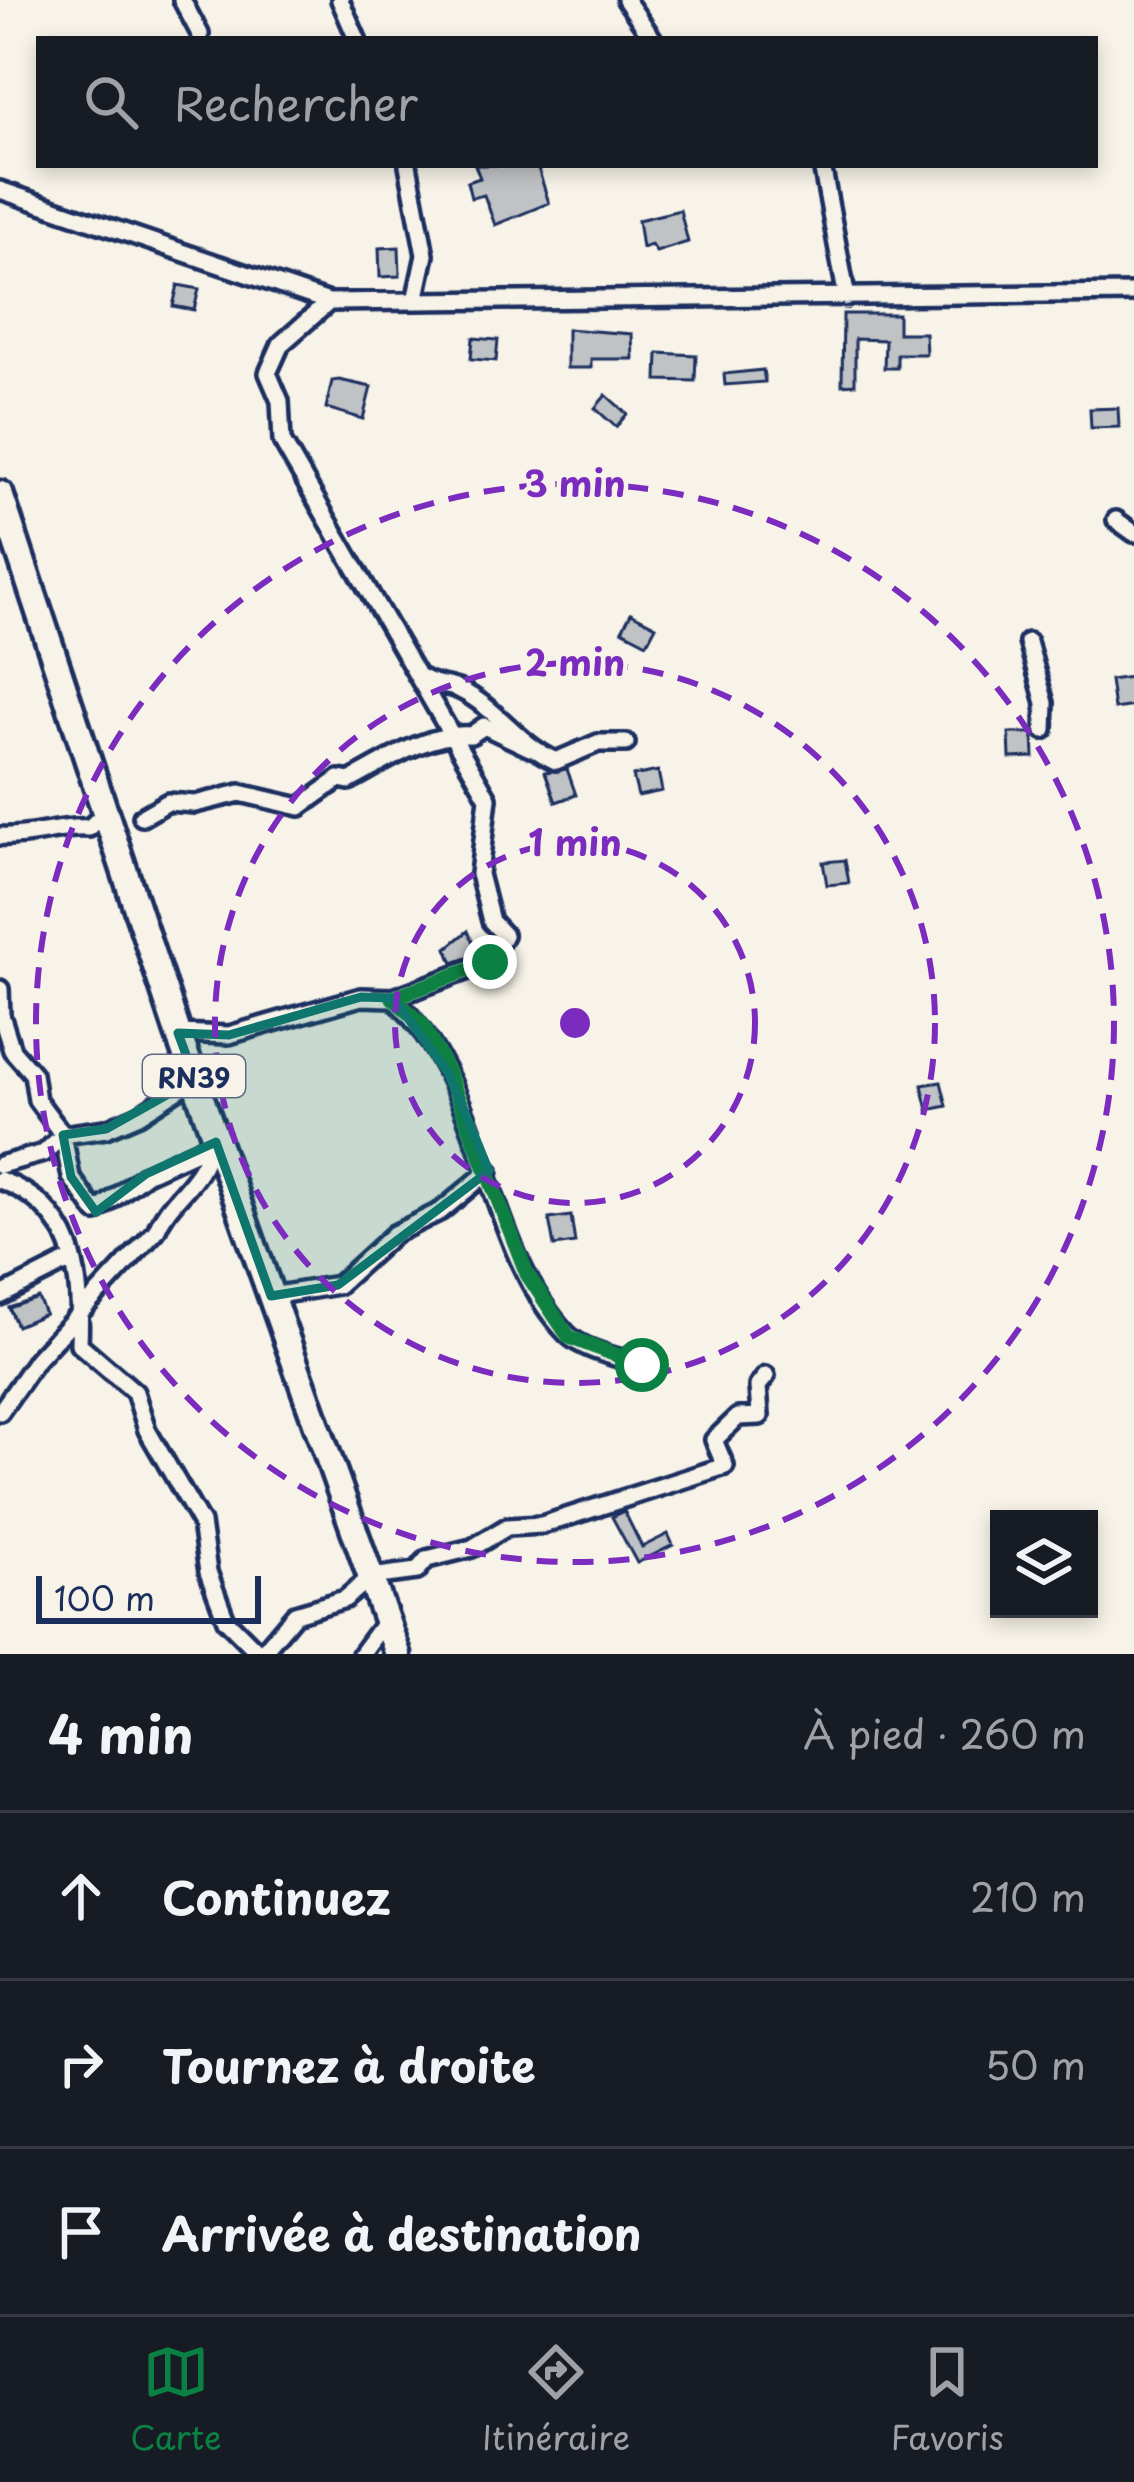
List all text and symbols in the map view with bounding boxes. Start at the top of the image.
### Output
search box [36,36,1098,168]
text: Rechercher [174,68,418,136]
icon: search [78,69,144,135]
text: 3 min [524,455,626,509]
text: 2 min [525,634,625,688]
text: 1 min [528,814,622,868]
route end [463,935,517,989]
centre of rings [554,1002,596,1044]
road number: RN39 [143,1055,245,1097]
route start [615,1338,669,1392]
map controls [990,1510,1098,1618]
button: layers [990,1510,1098,1618]
scale bar [36,1570,261,1623]
text: 100 m [54,1572,155,1622]
text: 4 min [48,1694,193,1771]
text: À pied · 260 m [803,1703,1086,1762]
text: Continuez [162,1862,391,1930]
icon: ahead [48,1863,114,1929]
text: 210 m [970,1866,1086,1925]
text: Tournez à droite [162,2030,536,2098]
icon: right [48,2031,114,2097]
text: 50 m [985,2034,1086,2093]
text: Arrivée à destination [162,2198,642,2266]
icon: arrive [48,2199,114,2265]
tab: Carte [130,2339,222,2461]
tab: Itinéraire [482,2339,630,2461]
tab: Favoris [890,2339,1004,2461]

